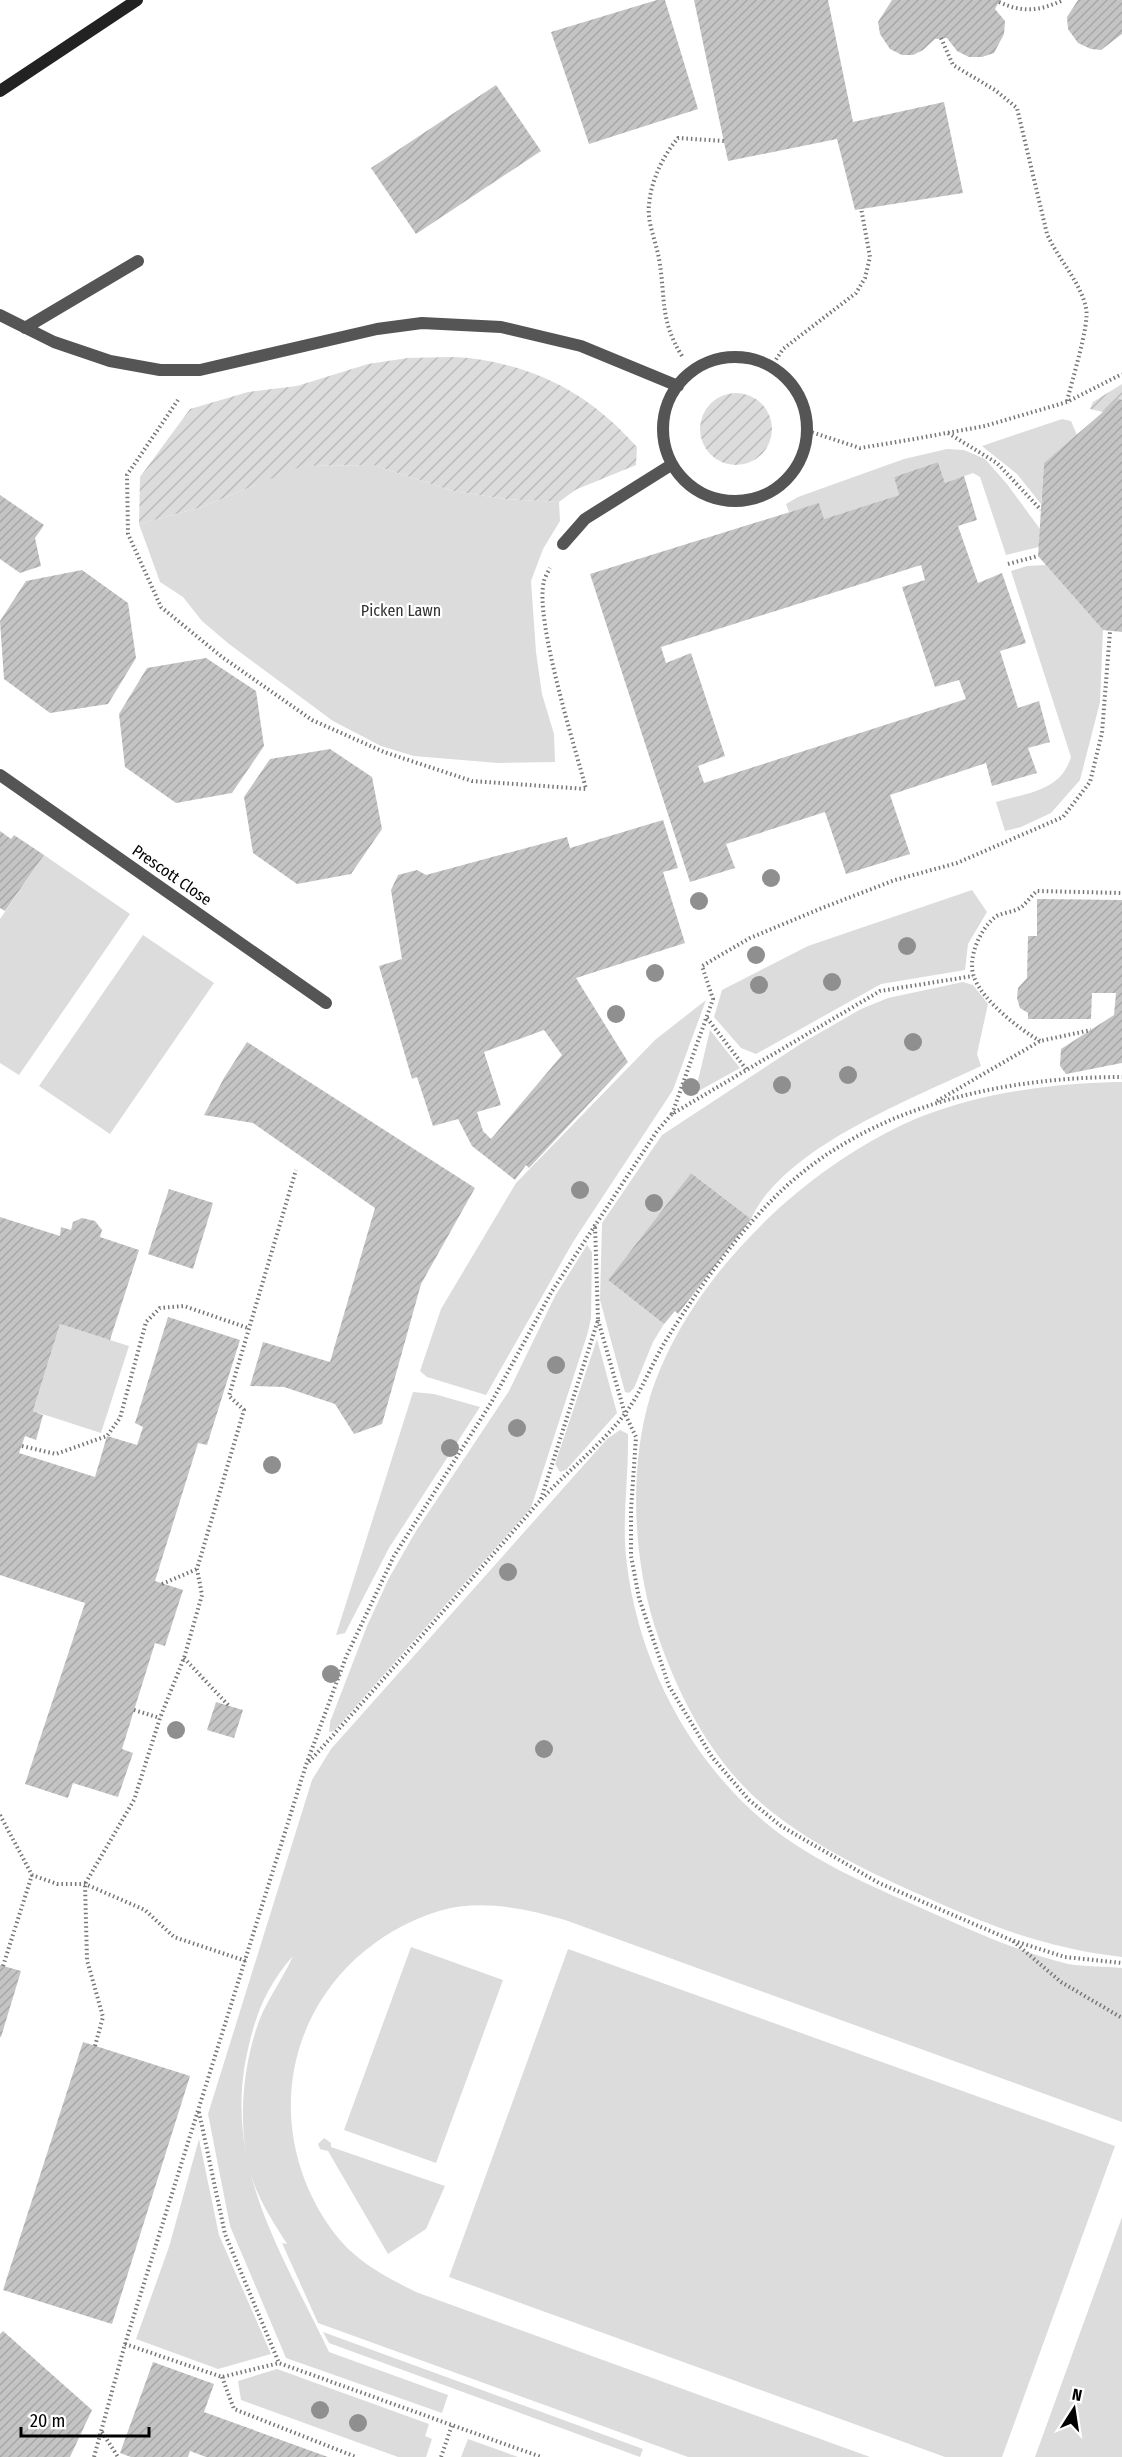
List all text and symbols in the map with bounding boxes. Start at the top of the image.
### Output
park label: Picken Lawn [361,601,441,620]
street label: Prescott Close [129,841,215,909]
north arrow [1044,2379,1104,2439]
text: N [1070,2385,1084,2405]
scale bar [21,2400,148,2438]
text: 20 m [30,2410,65,2432]

